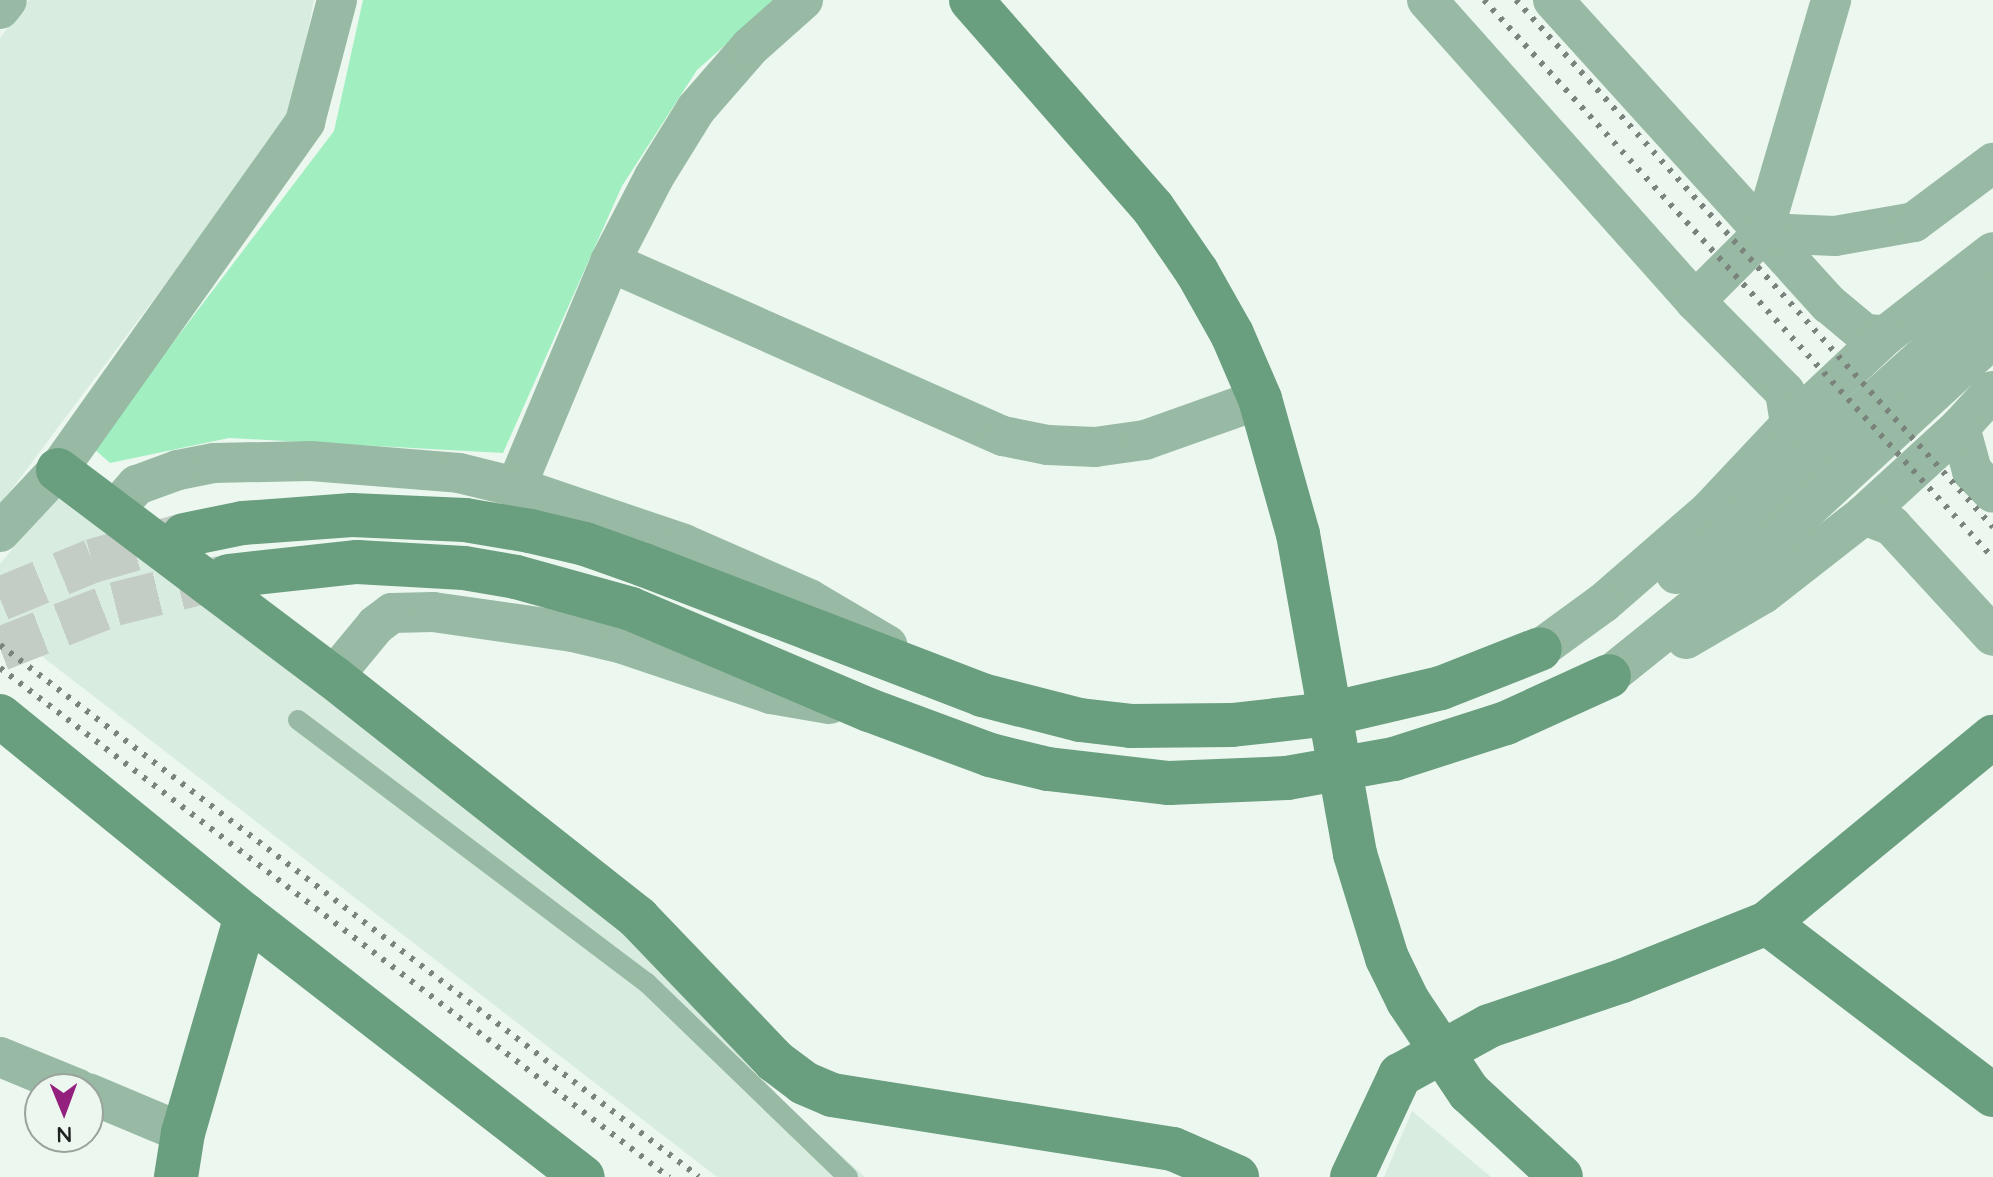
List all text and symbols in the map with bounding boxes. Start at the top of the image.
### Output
north arrow [24,1073,104,1153]
text: N [56,1121,73,1149]

